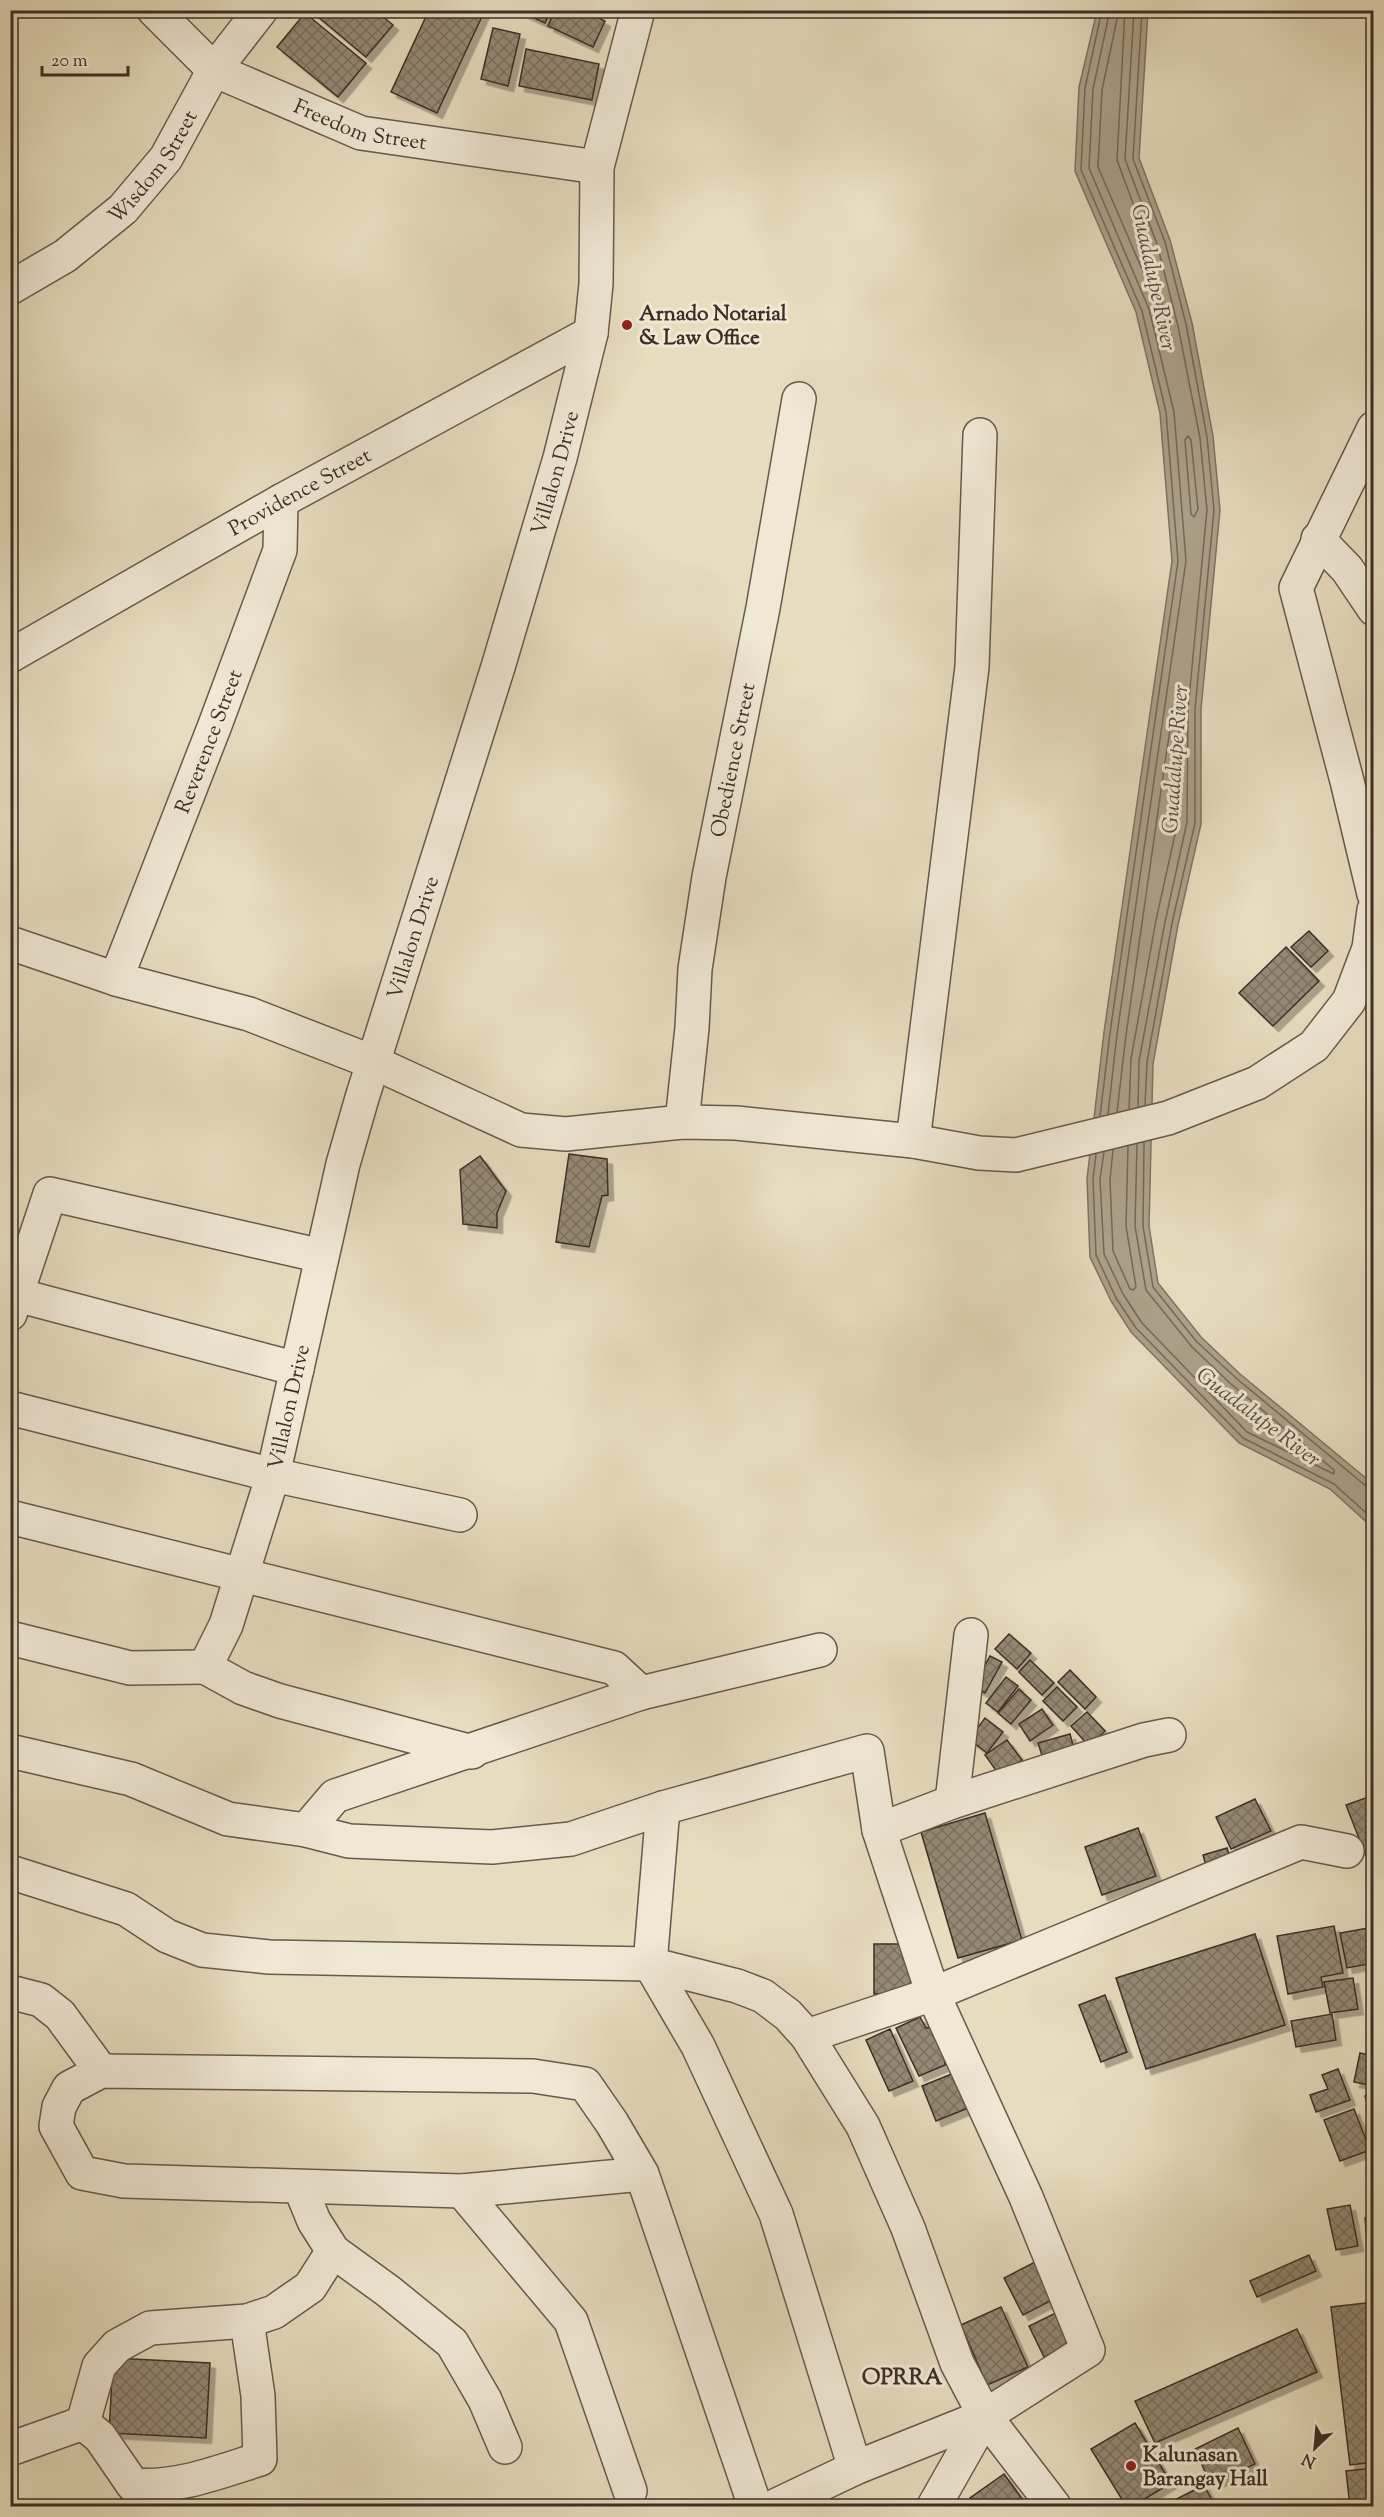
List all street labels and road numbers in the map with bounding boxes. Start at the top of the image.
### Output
street label: Freedom Street [288,93,428,159]
street label: Wisdom Street [102,105,206,232]
street label: Villalon Drive [525,408,588,539]
street label: Providence Street [224,442,377,545]
street label: Reverence Street [169,666,251,818]
street label: Obedience Street [704,680,765,840]
street label: Villalon Drive [381,873,448,1003]
street label: Villalon Drive [262,1342,319,1473]

